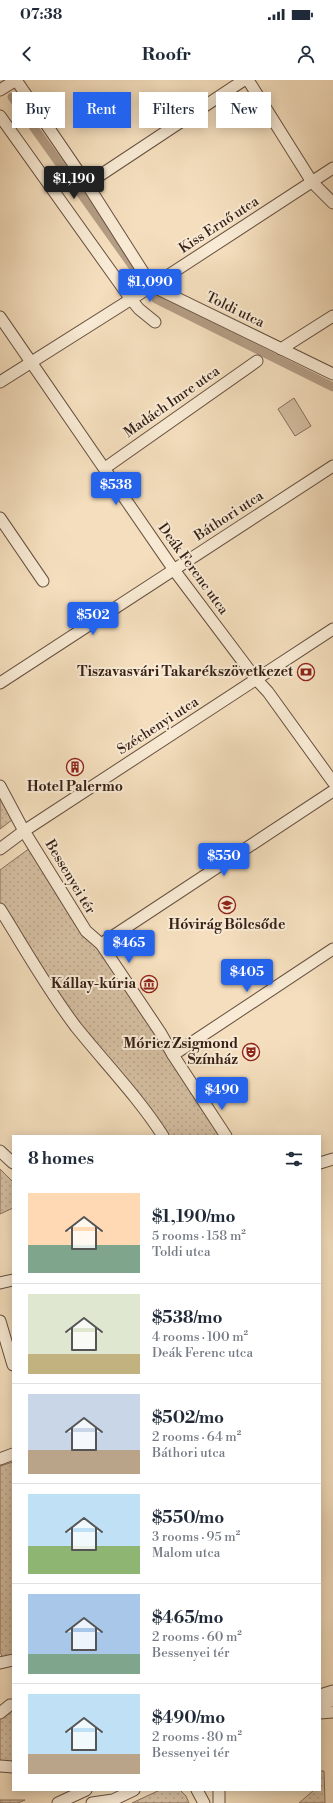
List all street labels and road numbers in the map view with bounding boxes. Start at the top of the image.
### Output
street label: Kiss Ernő utca [176,192,263,258]
street label: Toldi utca [203,288,268,332]
street label: Madách Imre utca [121,362,224,442]
street label: Báthori utca [190,486,268,546]
street label: Deák Ferenc utca [154,520,233,619]
street label: Széchenyi utca [114,692,203,759]
street label: Bessenyei tér [40,836,99,917]

